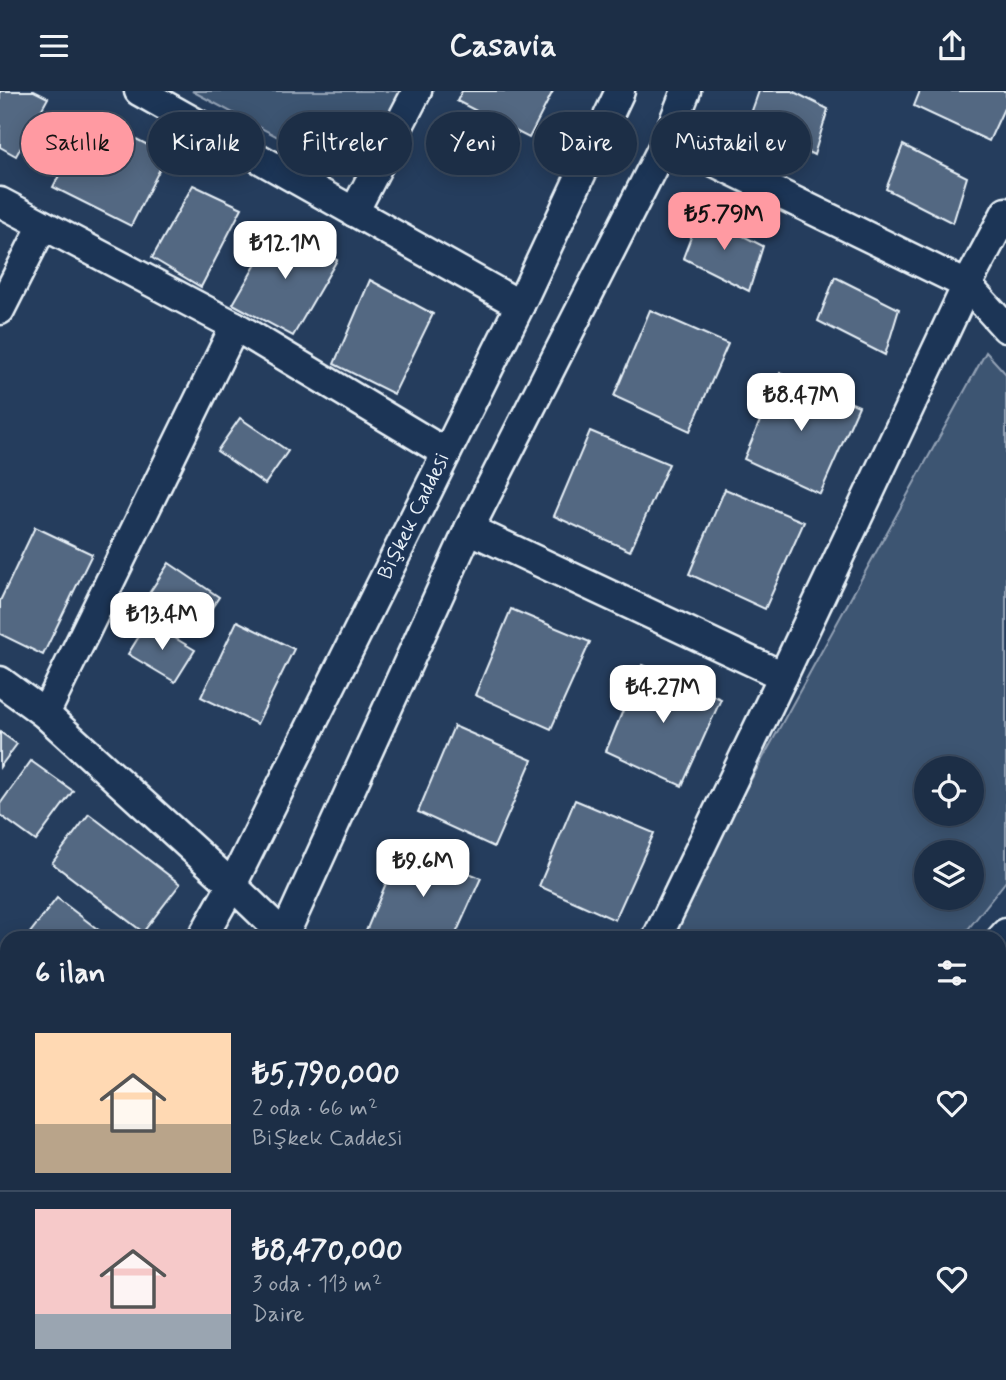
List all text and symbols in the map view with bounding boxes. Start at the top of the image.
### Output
text: Casavia [449,25,557,67]
icon: menu [35,27,73,65]
icon: share [933,27,971,65]
chip: Satılık [21,112,134,175]
chip: Kiralık [148,112,264,175]
chip: Filtreler [278,112,412,175]
chip: Yeni [426,112,520,175]
chip: Daire [534,112,637,175]
chip: Müstakil ev [651,112,811,175]
pin: ₺5.79M [667,193,781,252]
text: ₺5.79M [684,200,764,230]
pin: ₺12.1M [228,221,342,281]
text: ₺12.1M [250,229,320,259]
pin: ₺8.47M [744,373,858,433]
text: ₺8.47M [763,381,839,411]
street label: Bişkek Caddesi [371,448,457,584]
pin: ₺13.4M [105,593,219,652]
text: ₺13.4M [126,600,198,630]
pin: ₺4.27M [606,665,720,725]
text: ₺4.27M [626,673,700,703]
map controls [914,756,984,910]
button: locate [914,756,984,826]
pin: ₺9.6M [374,839,472,899]
button: layers [914,840,984,910]
text: ₺9.6M [392,847,454,877]
text: 6 ilan [35,954,106,993]
icon: filters [933,954,971,992]
text: ₺5,790,000 [252,1055,400,1094]
icon: home [91,1061,175,1145]
icon: heart [933,1084,971,1122]
text: 2 oda · 66 m² [252,1094,378,1124]
text: Bişkek Caddesi [252,1124,403,1154]
text: ₺8,470,000 [252,1231,403,1270]
icon: home [91,1237,175,1321]
icon: heart [933,1260,971,1298]
text: 3 oda · 113 m² [252,1270,382,1300]
text: Daire [252,1300,304,1330]

